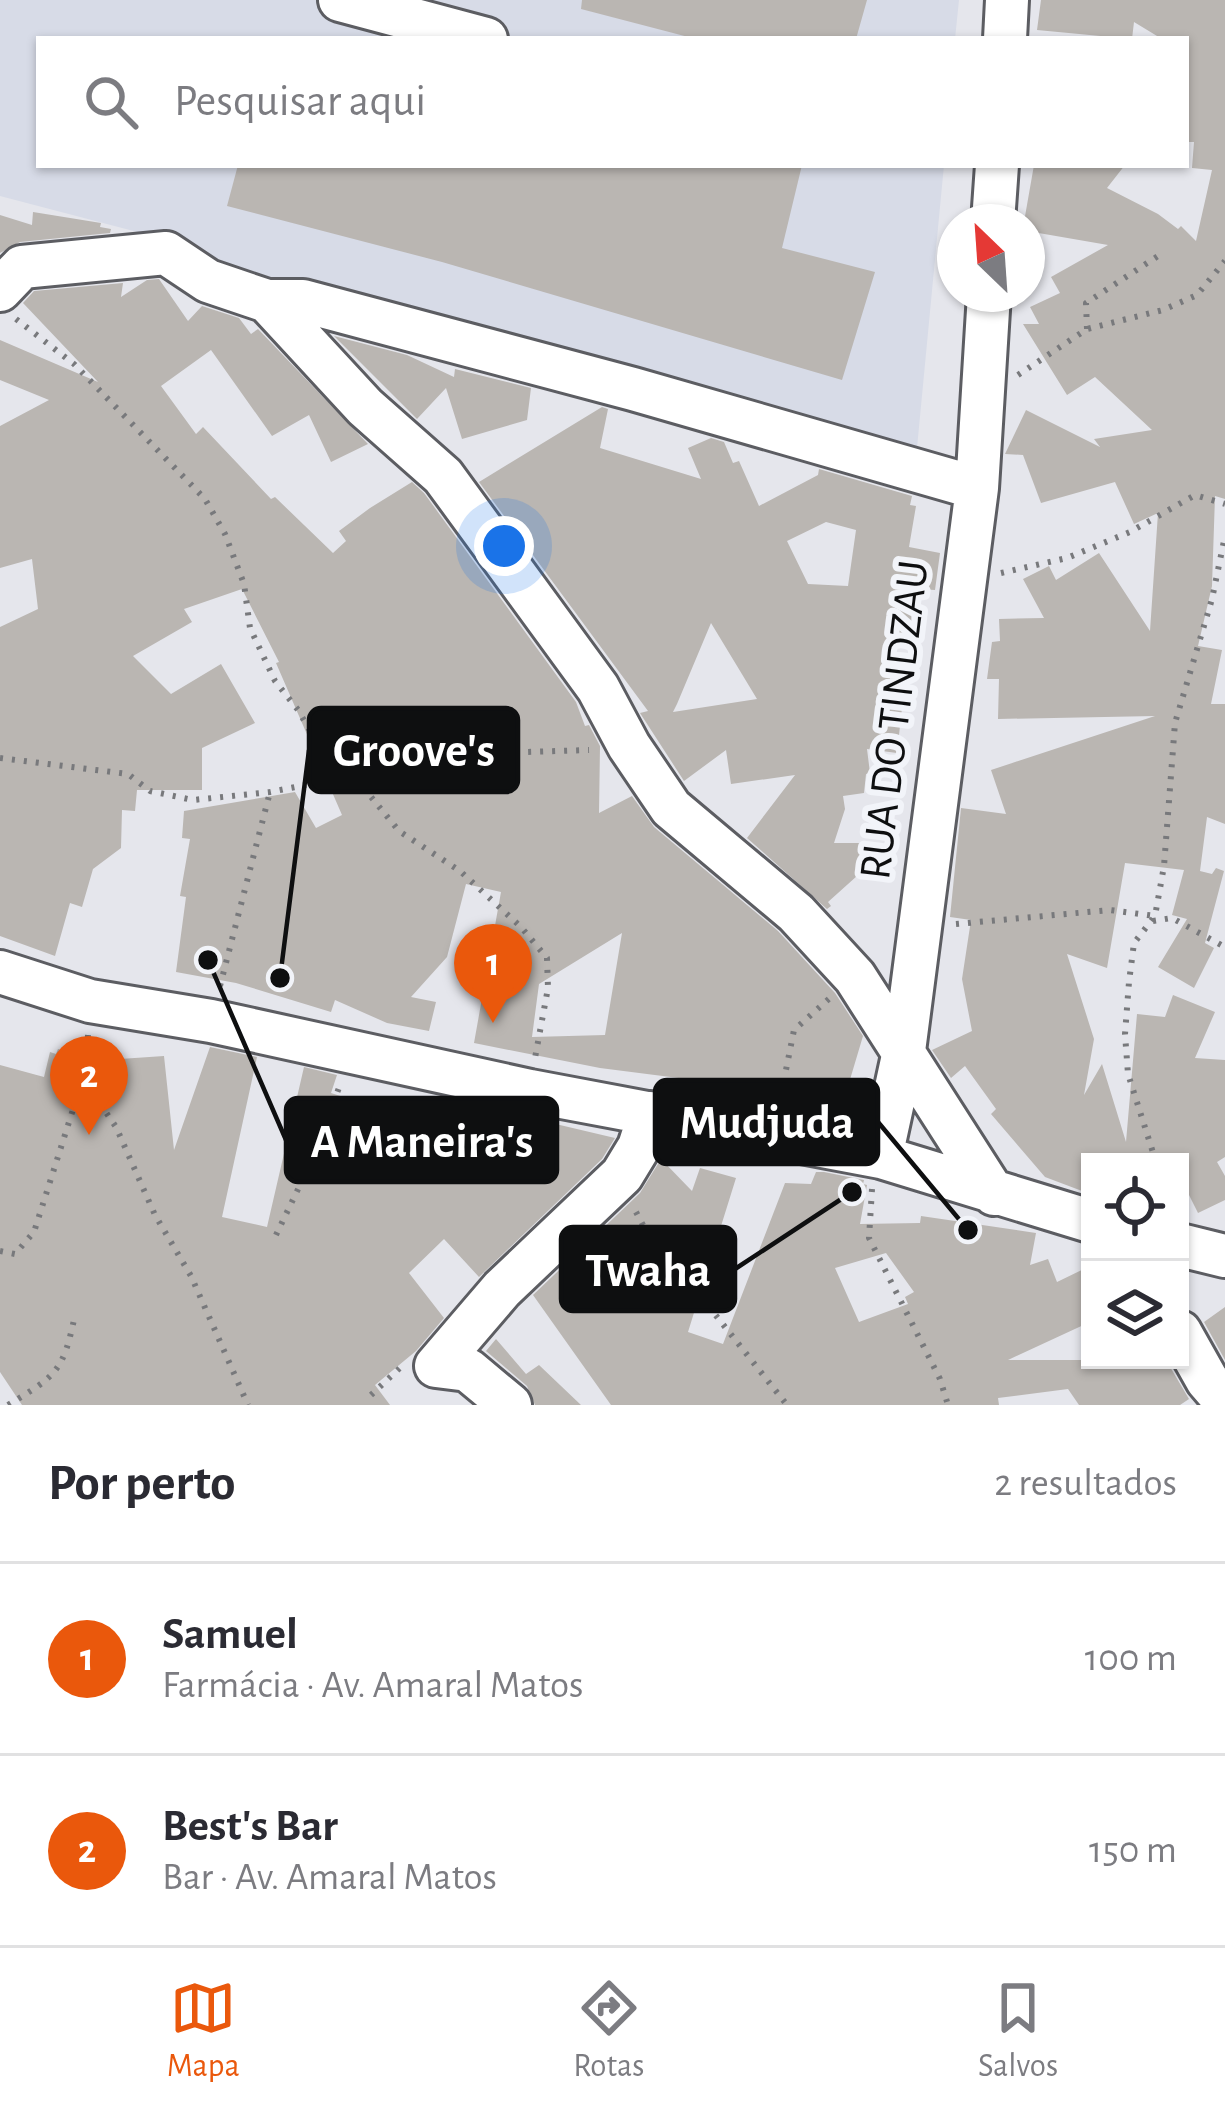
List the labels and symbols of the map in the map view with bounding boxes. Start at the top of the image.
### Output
north arrow [937,204,1045,312]
your location [474,516,534,576]
street label: RUA DO TINDZAU [853,558,937,882]
callout: Groove's [309,708,518,792]
text: Groove's [333,728,495,776]
pin: 1 [454,924,532,1023]
pin: 2 [50,1036,128,1135]
callout: Mudjuda [655,1080,878,1164]
callout: A Maneira's [286,1098,557,1182]
text: Mudjuda [680,1100,854,1148]
text: A Maneira's [310,1119,534,1167]
callout: Twaha [561,1227,735,1311]
text: Twaha [585,1248,711,1296]

